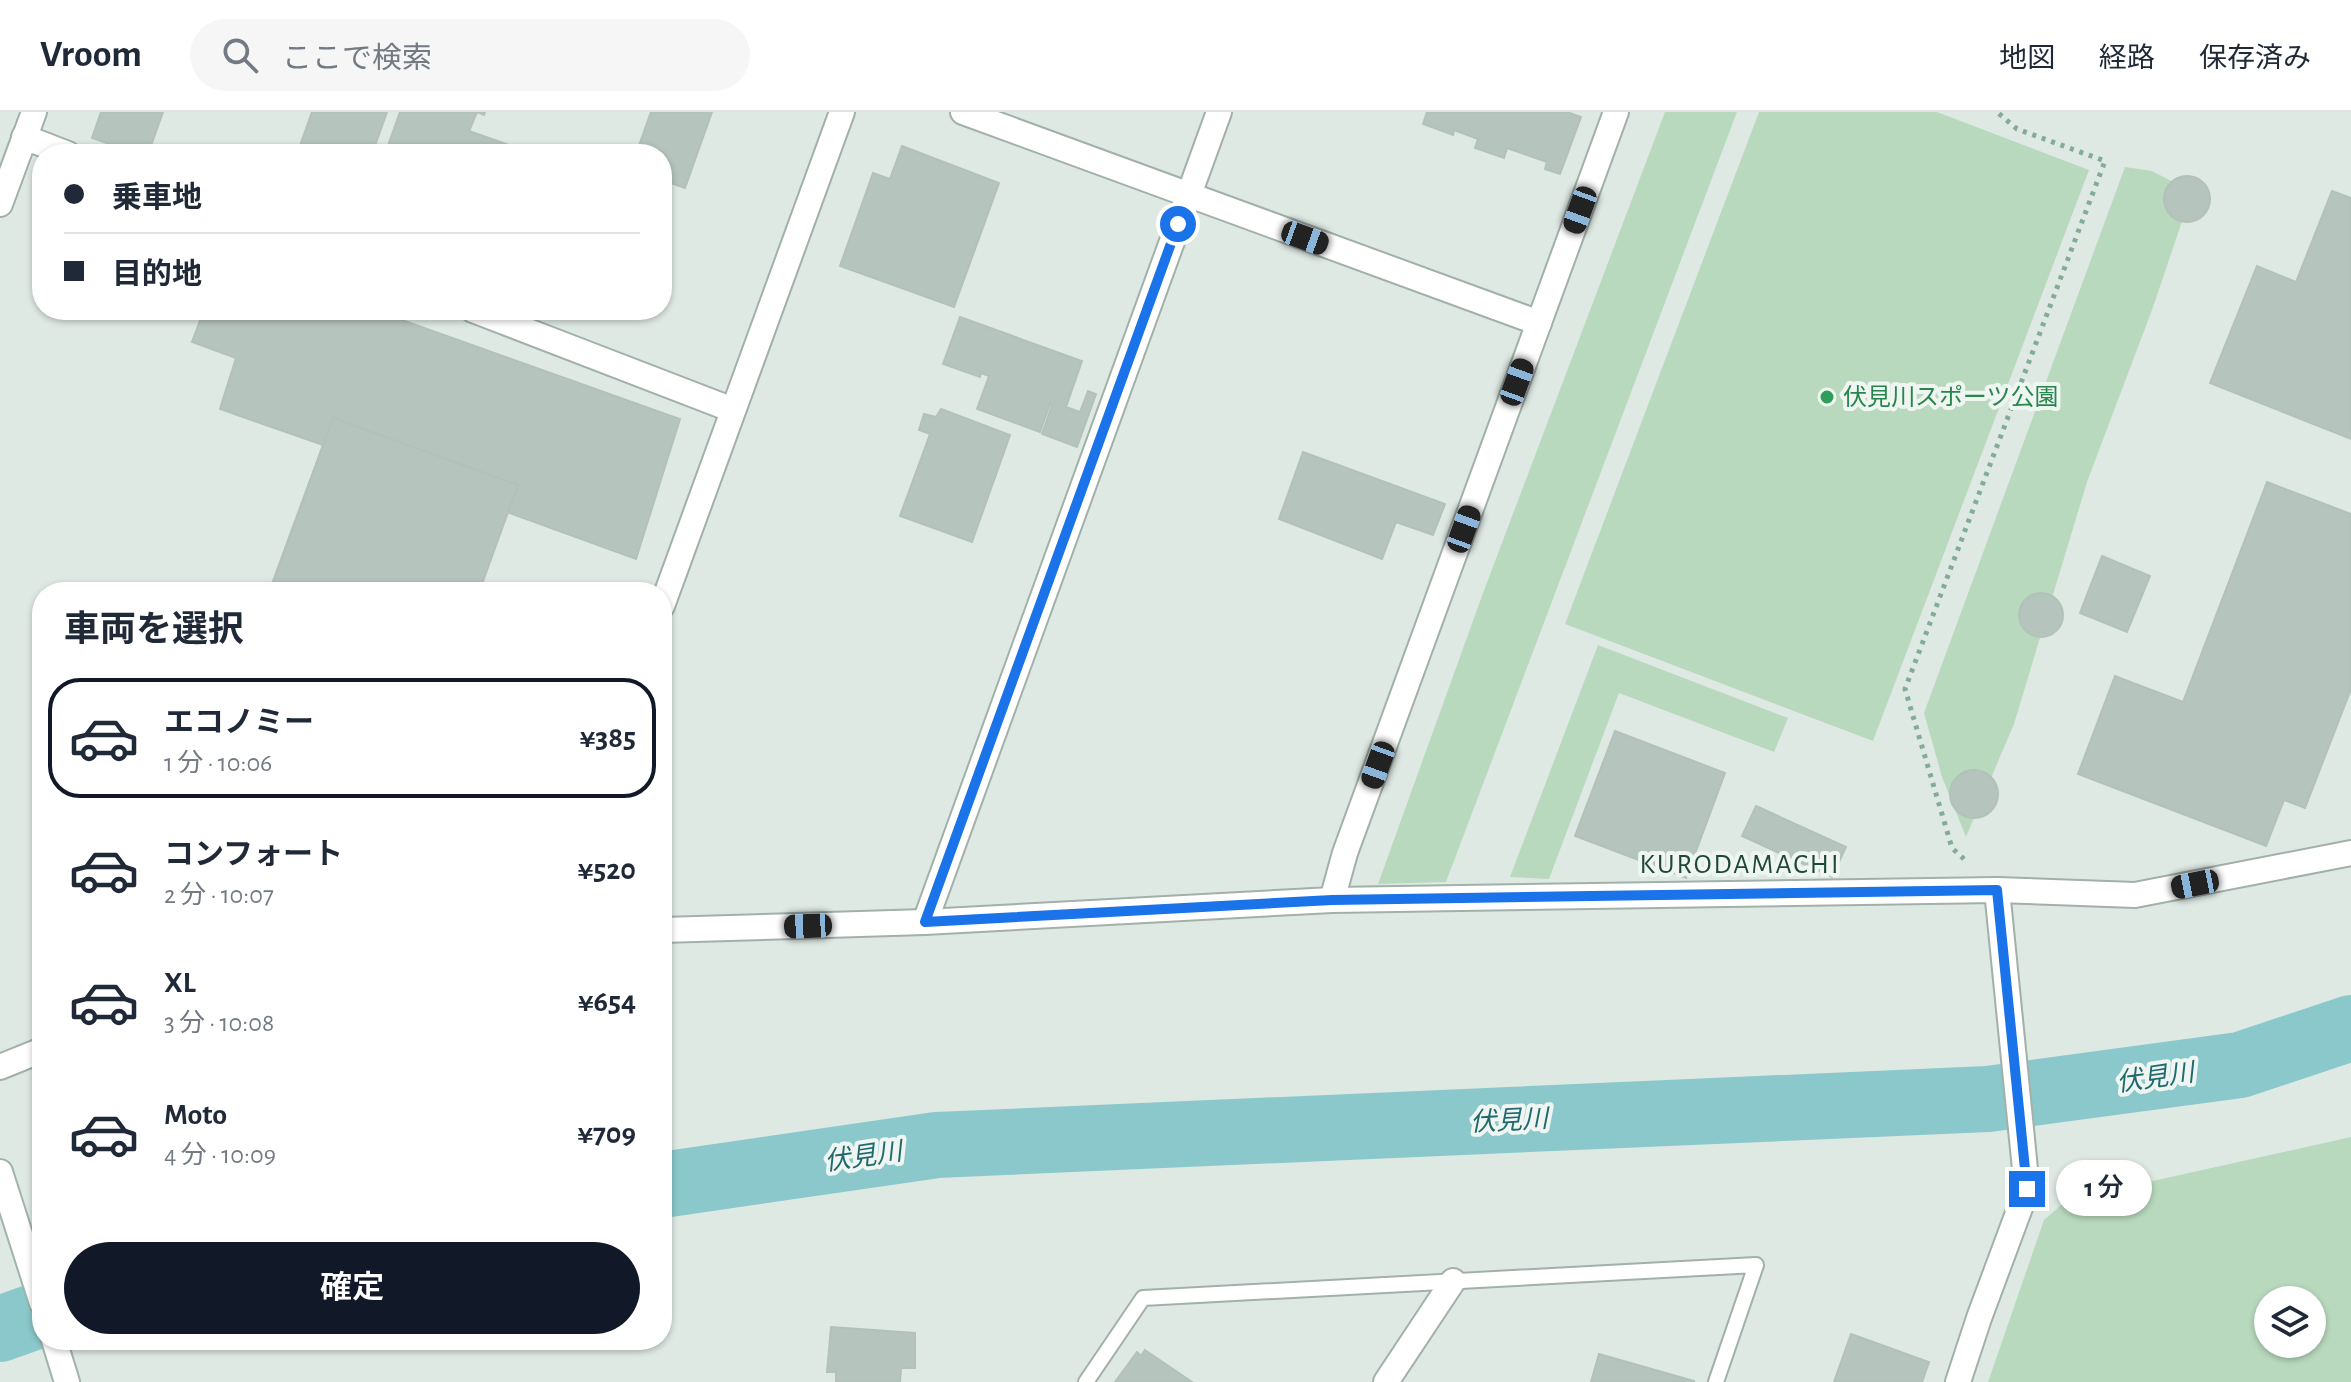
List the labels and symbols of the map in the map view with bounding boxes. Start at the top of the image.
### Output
car [1561,183,1599,237]
route start [1160,206,1196,242]
car [1278,219,1332,257]
car [1498,355,1536,409]
place label: 伏見川スポーツ公園 [1843,384,2059,410]
marker: 伏見川スポーツ公園 [1818,388,1836,406]
car [1445,502,1483,556]
car [1359,738,1397,792]
district label: KURODAMACHI [1640,851,1840,879]
car [2169,868,2221,900]
car [784,913,832,939]
water label: 伏見川 [2115,1058,2199,1096]
water label: 伏見川 [1469,1105,1552,1136]
water label: 伏見川 [823,1137,907,1175]
callout: 1 分 [2055,1161,2151,1217]
route end [2009,1171,2045,1207]

